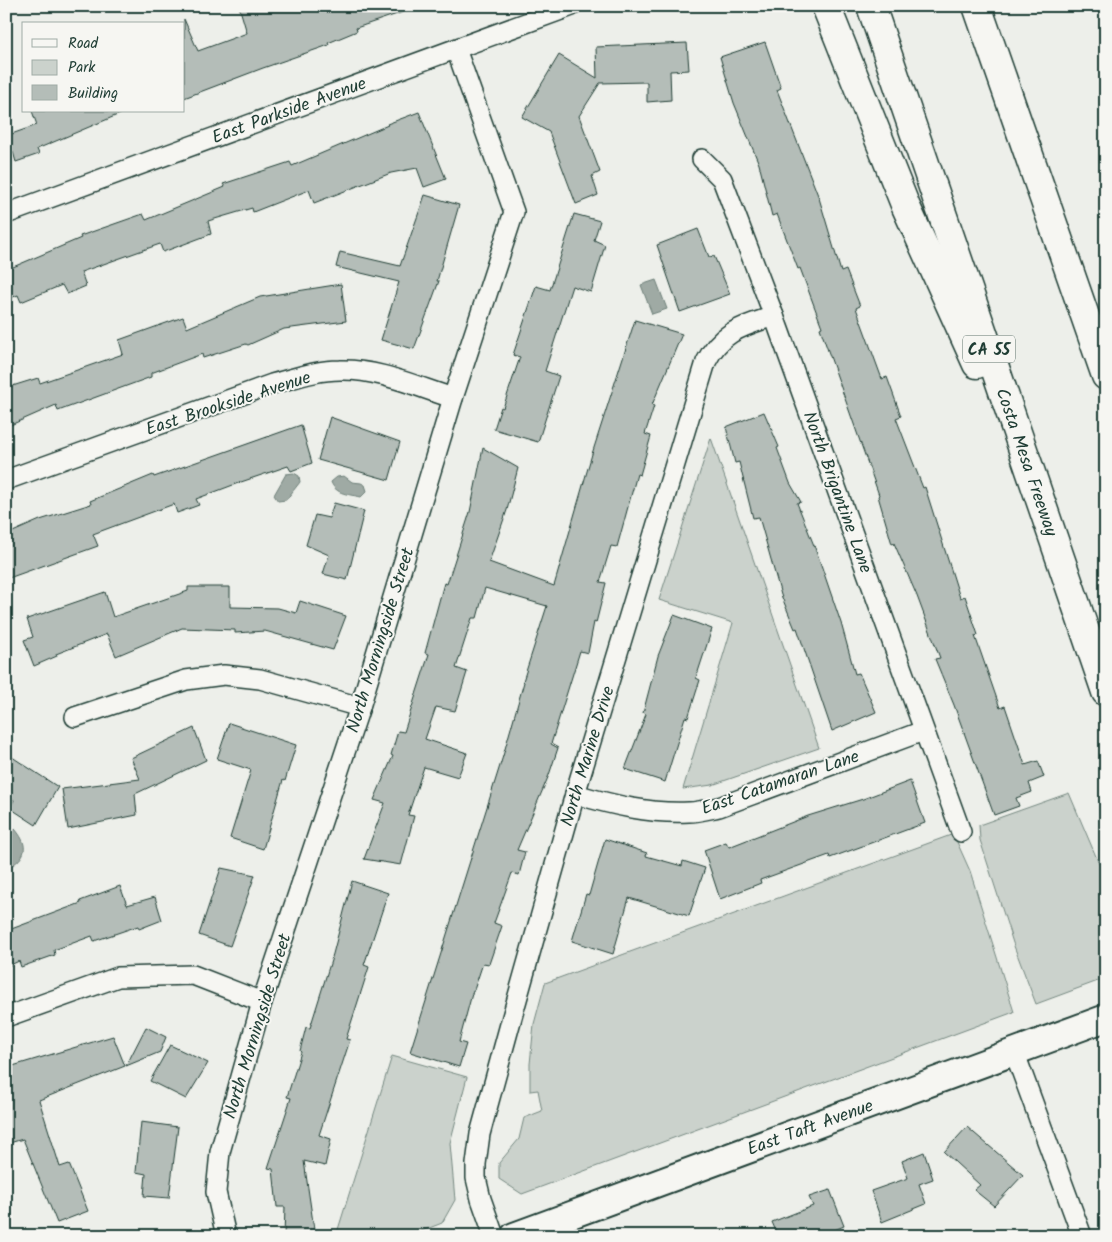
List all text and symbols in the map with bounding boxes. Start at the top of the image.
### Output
legend [22,22,185,112]
text: Road [68,32,99,56]
text: Park [68,56,96,80]
street label: East Parkside Avenue [208,70,371,153]
text: Building [68,82,118,106]
road number: CA 55 [963,336,1015,362]
street label: East Brookside Avenue [142,364,315,445]
street label: Costa Mesa Freeway [987,384,1065,541]
street label: North Brigantine Lane [794,407,879,578]
street label: North Morningside Street [339,543,424,737]
street label: North Marine Drive [553,683,624,830]
street label: East Catamaran Lane [698,743,863,824]
street label: North Morningside Street [216,929,301,1123]
street label: East Taft Avenue [743,1092,878,1165]

